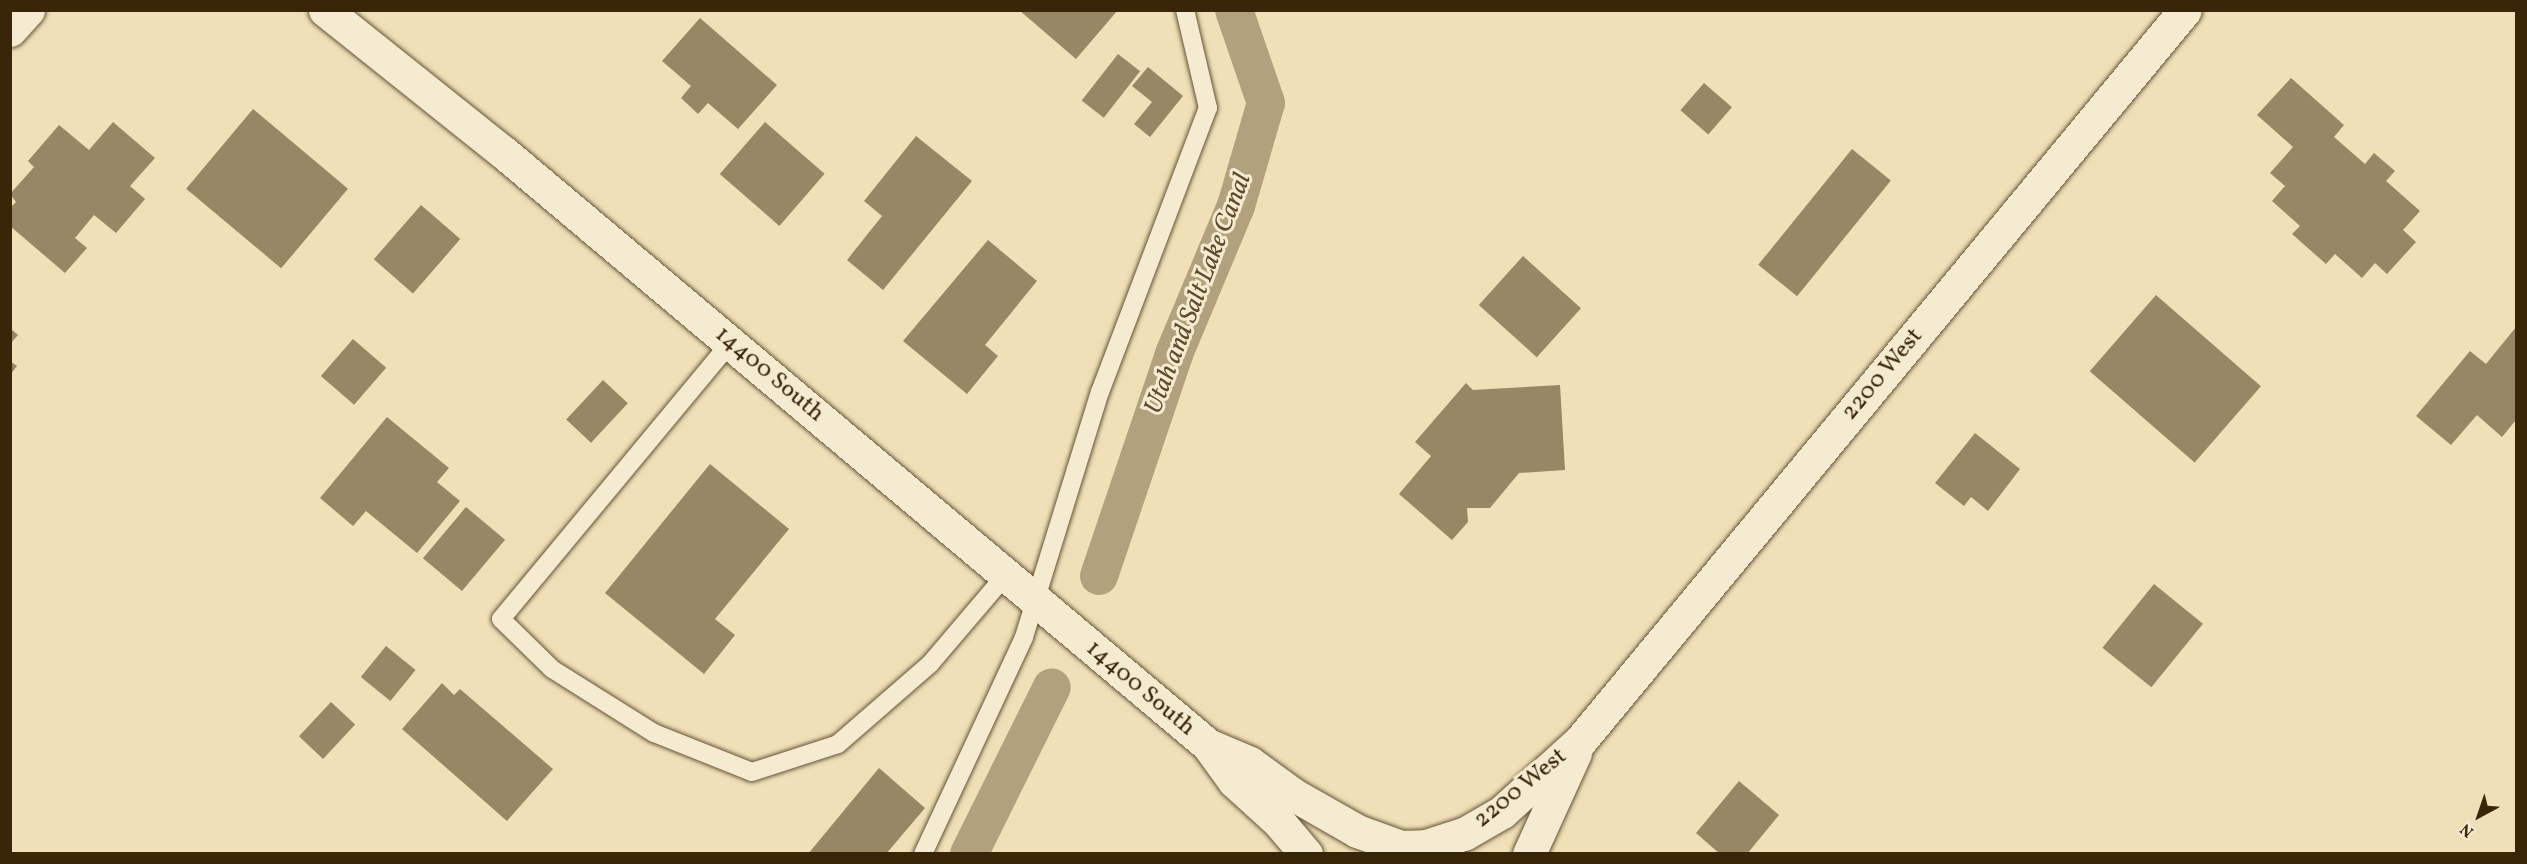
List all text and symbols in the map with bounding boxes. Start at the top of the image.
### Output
water label: Utah and Salt Lake Canal [1139,169,1259,419]
street label: 14400 South [708,321,830,429]
street label: 2200 West [1836,323,1930,427]
street label: 14400 South [1079,635,1201,743]
street label: 2200 West [1468,743,1574,835]
north arrow [2449,786,2509,846]
text: N [2456,818,2479,842]

